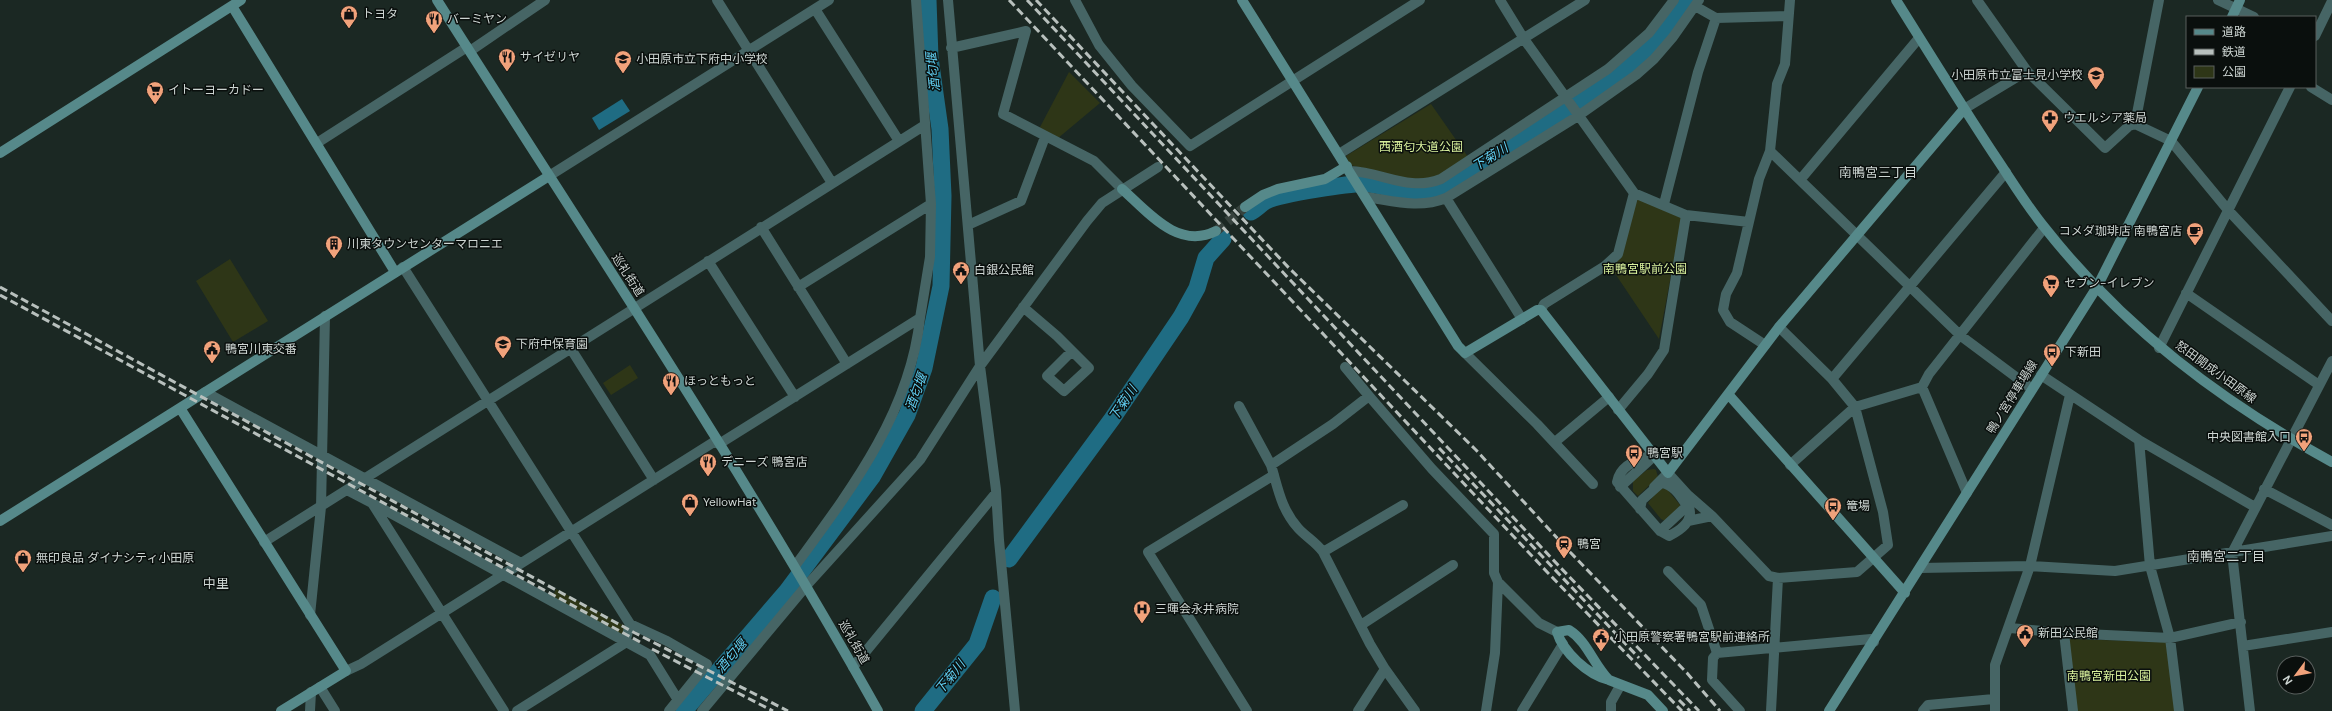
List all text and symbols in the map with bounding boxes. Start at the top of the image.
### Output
shop icon: トヨタ [339,4,359,29]
place label: トヨタ [362,6,398,22]
restaurant icon: バーミヤン [424,9,444,34]
place label: バーミヤン [447,11,507,27]
legend [2186,16,2316,88]
text: 道路 [2222,24,2246,40]
text: 鉄道 [2222,44,2246,60]
restaurant icon: サイゼリヤ [497,47,517,72]
place label: サイゼリヤ [520,49,580,65]
school or university icon: 小田原市立下府中小学校 [613,49,633,74]
water label: 酒匂堰 [922,50,943,92]
place label: 小田原市立下府中小学校 [636,51,768,67]
text: 公園 [2222,64,2246,80]
school or university icon: 小田原市立富士見小学校 [2086,65,2106,90]
place label: 小田原市立富士見小学校 [1951,67,2083,83]
supermarket icon: イトーヨーカドー [145,80,165,105]
place label: イトーヨーカドー [168,82,264,98]
pharmacy icon: ウエルシア薬局 [2040,108,2060,133]
place label: ウエルシア薬局 [2063,110,2147,126]
water label: 下菊川 [1469,138,1513,175]
park label: 西酒匂大道公園 [1379,139,1463,155]
district label: 南鴨宮三丁目 [1839,164,1917,181]
cafe icon: コメダ珈琲店 南鴨宮店 [2185,221,2205,246]
place label: コメダ珈琲店 南鴨宮店 [2059,223,2182,239]
building icon: 川東タウンセンターマロニエ [324,234,344,259]
place label: 川東タウンセンターマロニエ [347,236,503,252]
street label: 巡礼街道 [608,251,648,299]
public building icon: 白銀公民館 [951,260,971,285]
park label: 南鴨宮駅前公園 [1603,261,1687,277]
place label: 白銀公民館 [974,262,1034,278]
supermarket icon: セブン-イレブン [2041,273,2061,298]
place label: セブン-イレブン [2064,275,2155,291]
school or university icon: 下府中保育園 [493,334,513,359]
place label: 下府中保育園 [516,336,588,352]
street label: 怒田開成小田原線 [2172,337,2260,407]
public building icon: 鴨宮川東交番 [202,339,222,364]
place label: 鴨宮川東交番 [225,341,297,357]
bus stop icon: 下新田 [2042,342,2062,367]
place label: 下新田 [2065,344,2101,360]
street label: 鴨ノ宮停車場線 [1983,357,2041,437]
water label: 酒匂堰 [901,369,931,413]
restaurant icon: ほっともっと [661,371,681,396]
place label: ほっともっと [684,373,756,389]
water label: 下菊川 [1105,380,1142,424]
bus stop icon: 中央図書館入口 [2294,427,2314,452]
place label: 中央図書館入口 [2207,429,2291,445]
bus stop icon: 鴨宮駅 [1624,443,1644,468]
place label: 鴨宮駅 [1647,445,1683,461]
restaurant icon: デニーズ 鴨宮店 [698,452,718,477]
place label: デニーズ 鴨宮店 [721,454,808,470]
shop icon: YellowHat [680,492,700,517]
place label: YellowHat [703,494,757,510]
bus stop icon: 篭場 [1823,496,1843,521]
place label: 篭場 [1846,498,1870,514]
station icon: 鴨宮 [1554,534,1574,559]
place label: 鴨宮 [1577,536,1601,552]
shop icon: 無印良品 ダイナシティ小田原 [13,548,33,573]
district label: 南鴨宮二丁目 [2187,548,2265,565]
place label: 無印良品 ダイナシティ小田原 [36,550,194,566]
district label: 中里 [203,575,229,592]
hospital icon: 三暉会永井病院 [1132,599,1152,624]
place label: 三暉会永井病院 [1155,601,1239,617]
street label: 巡礼街道 [835,617,873,667]
public building icon: 新田公民館 [2015,623,2035,648]
place label: 新田公民館 [2038,625,2098,641]
public building icon: 小田原警察署鴨宮駅前連絡所 [1591,627,1611,652]
place label: 小田原警察署鴨宮駅前連絡所 [1614,629,1770,645]
water label: 酒匂堰 [712,634,752,676]
water label: 下菊川 [931,655,970,698]
north arrow [2276,655,2316,695]
park label: 南鴨宮新田公園 [2067,668,2151,684]
text: N [2279,673,2296,687]

